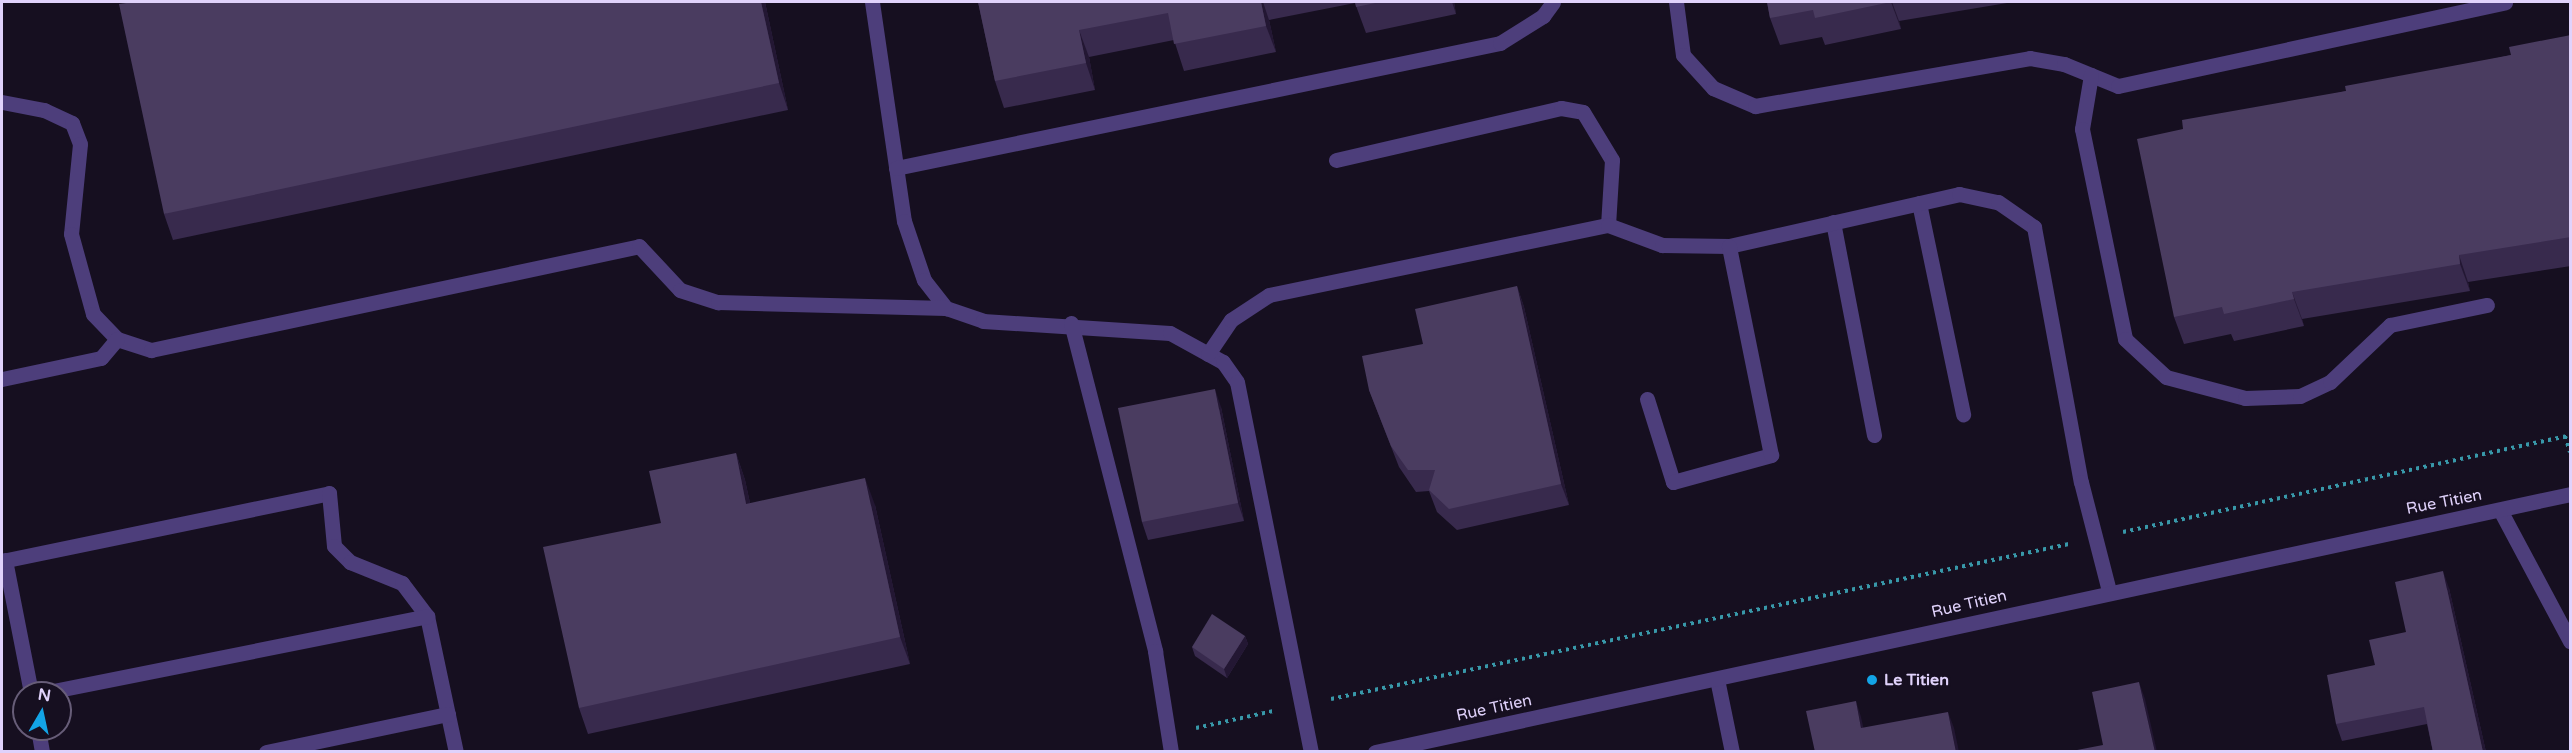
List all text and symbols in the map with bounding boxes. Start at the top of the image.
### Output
street label: Rue Titien [2404,485,2484,519]
street label: Rue Titien [1929,586,2009,622]
place label: Le Titien [1884,670,1949,690]
marker: Le Titien [1865,673,1879,687]
north arrow [12,681,72,741]
text: N [37,684,52,706]
street label: Rue Titien [1454,691,1534,725]

